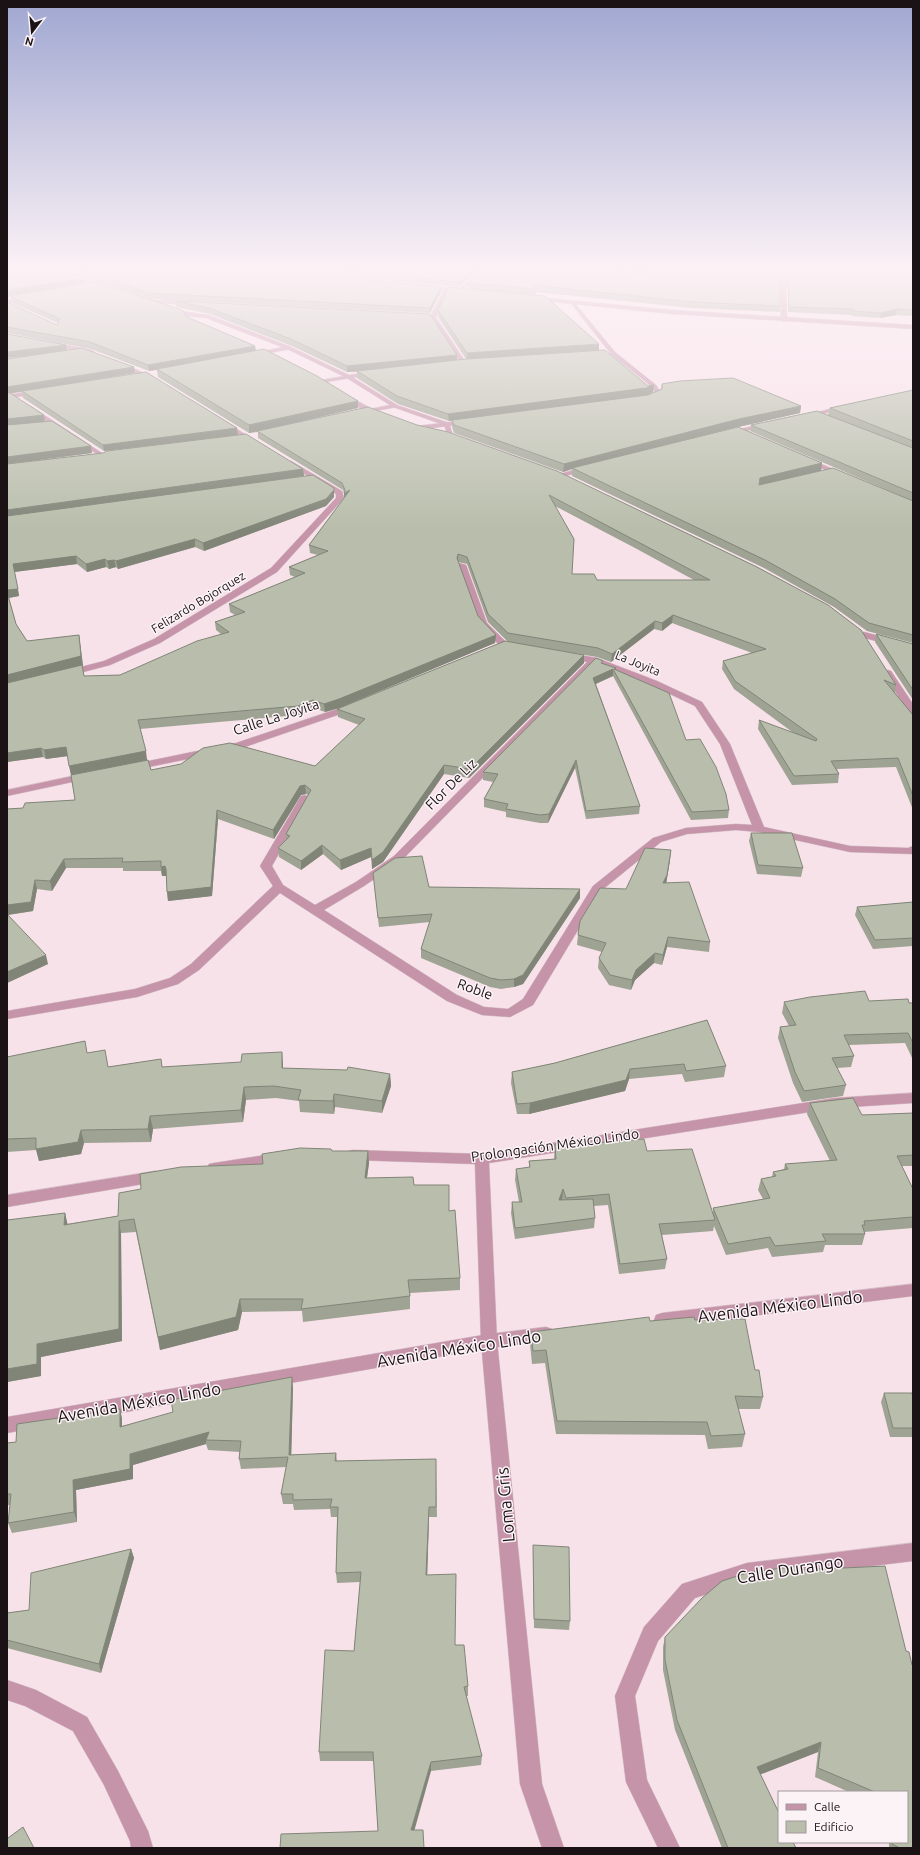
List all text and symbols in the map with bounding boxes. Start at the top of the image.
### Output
north arrow [12,12,52,52]
text: N [24,35,35,49]
street label: Felizardo Bojorquez [149,569,248,635]
street label: La Joyita [614,648,662,678]
street label: Calle La Joyita [231,696,321,738]
street label: Flor De Liz [422,755,480,813]
street label: Roble [455,975,495,1003]
street label: Prolongación México Lindo [470,1125,640,1165]
street label: Avenida México Lindo [697,1286,864,1326]
street label: Avenida México Lindo [376,1326,542,1370]
street label: Avenida México Lindo [56,1378,222,1426]
street label: Loma Gris [492,1467,518,1543]
street label: Calle Durango [735,1551,845,1587]
legend [778,1791,908,1843]
text: Calle [814,1800,840,1813]
text: Edificio [814,1820,854,1833]

